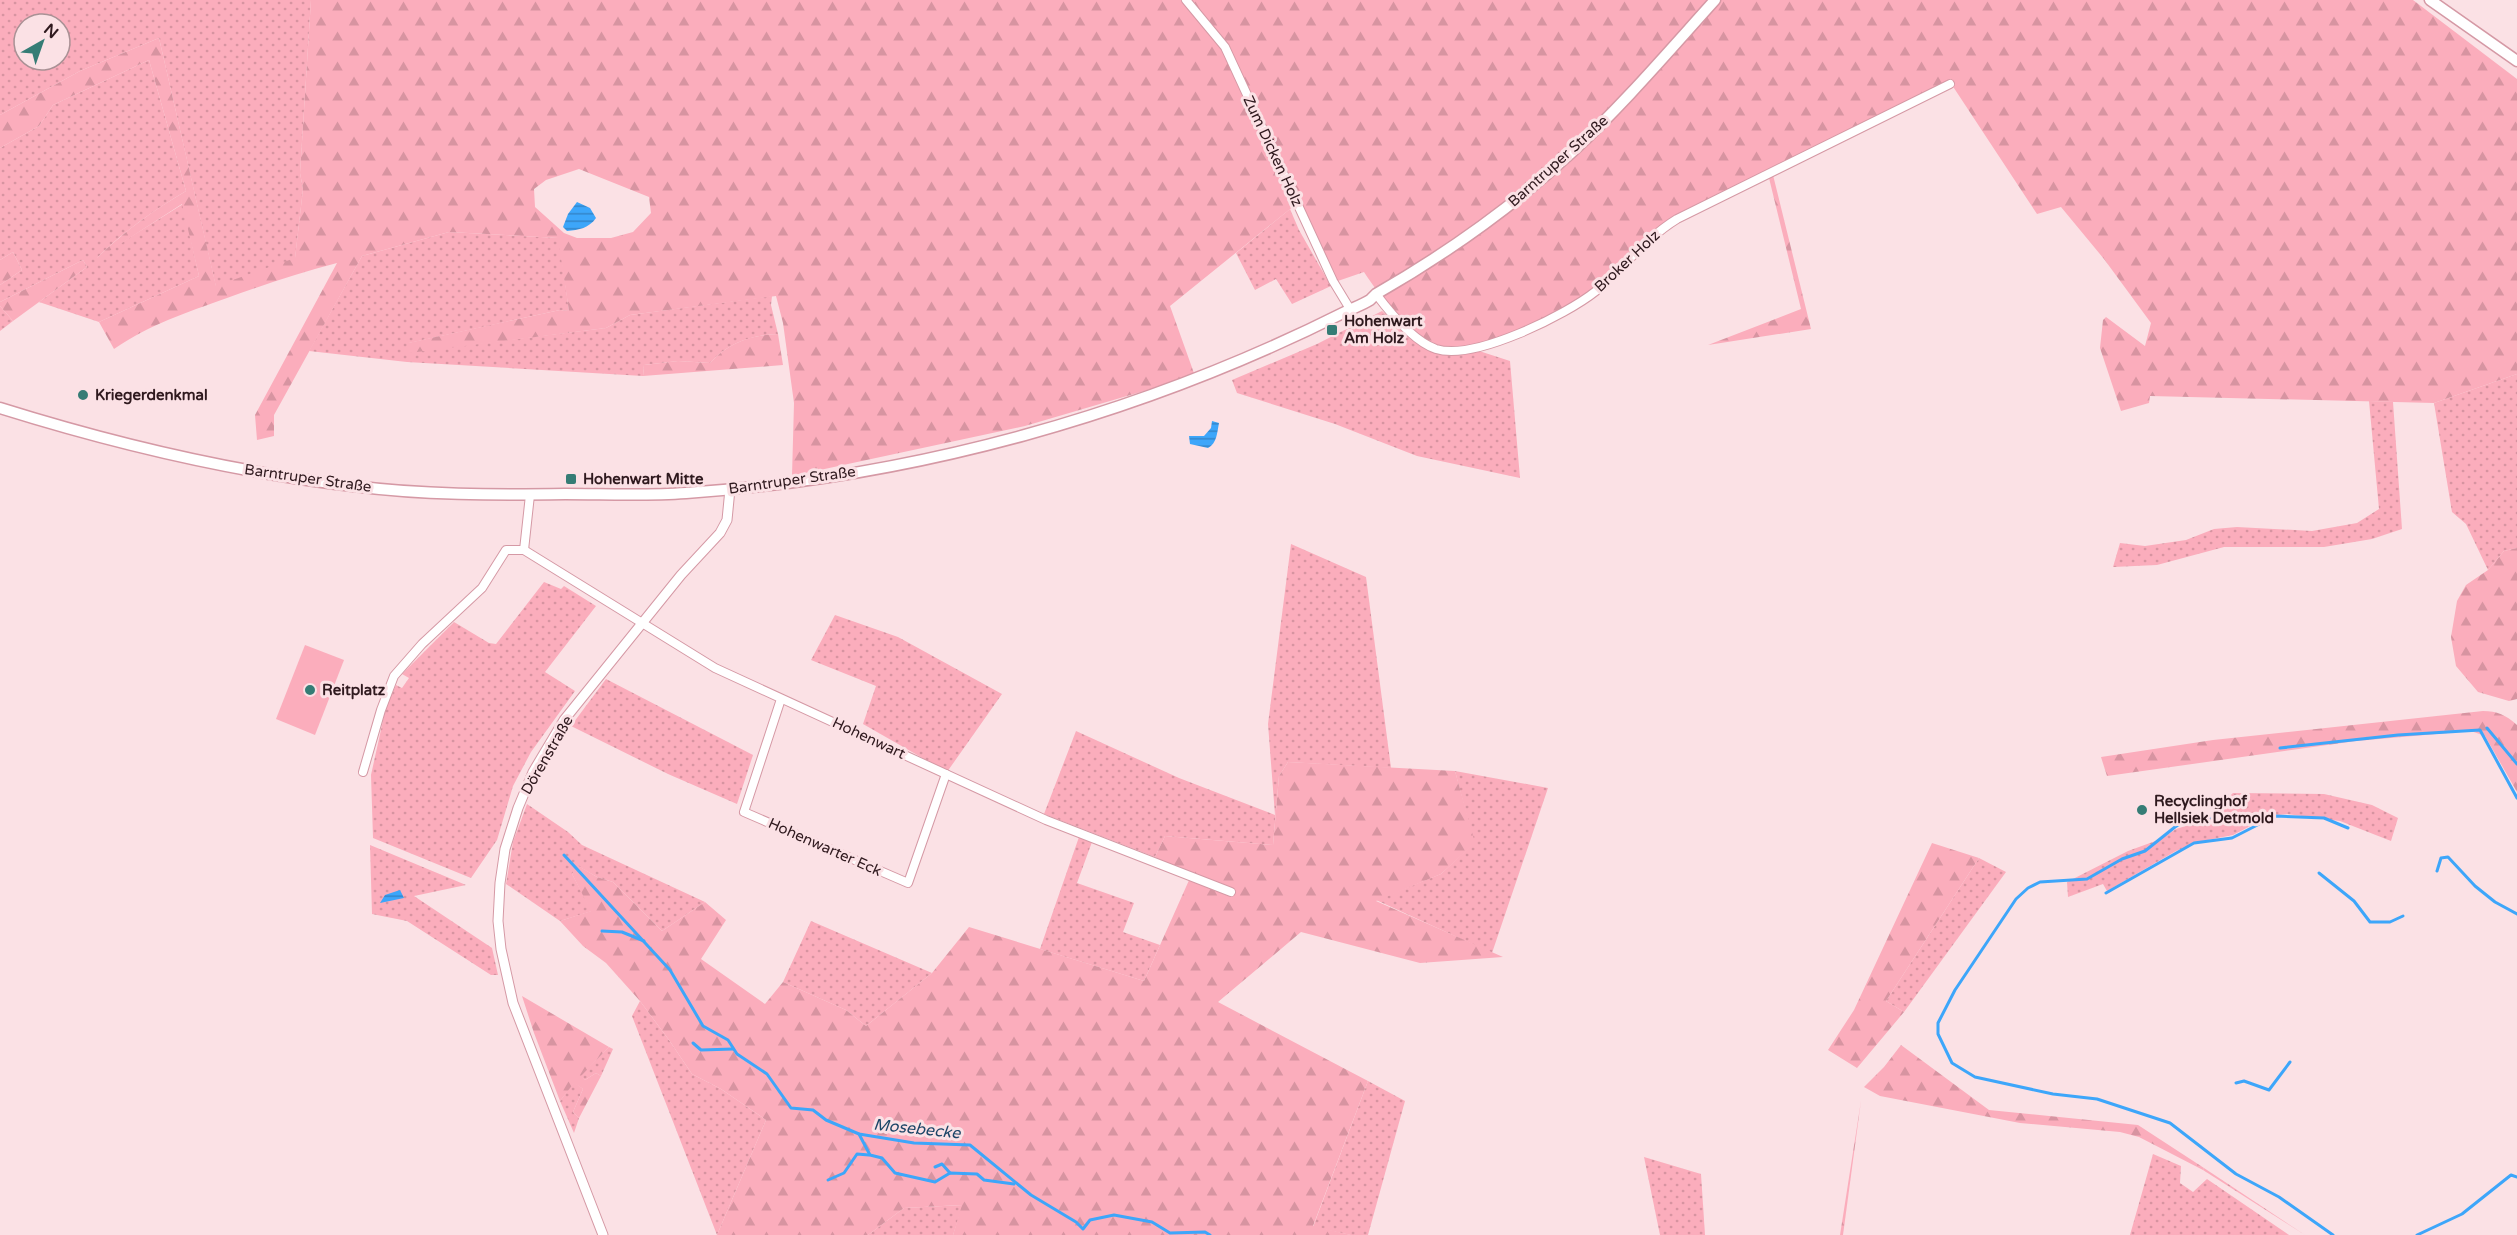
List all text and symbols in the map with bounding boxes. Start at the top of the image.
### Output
north arrow [12,12,72,72]
text: N [40,19,62,43]
street label: Zum Dicken Holz [1239,93,1307,209]
street label: Barntruper Straße [1504,111,1612,211]
street label: Broker Holz [1591,226,1663,296]
place label: Hohenwart Am Holz [1344,312,1423,347]
marker: Hohenwart Am Holz [1325,323,1339,337]
place label: Kriegerdenkmal [95,386,208,405]
marker: Kriegerdenkmal [76,388,90,402]
street label: Barntruper Straße [243,460,373,496]
street label: Barntruper Straße [727,462,857,498]
place label: Hohenwart Mitte [583,470,704,488]
marker: Hohenwart Mitte [564,472,578,486]
place label: Reitplatz [322,681,386,700]
marker: Reitplatz [303,683,317,697]
street label: Dörenstraße [517,712,577,798]
street label: Hohenwart [830,713,909,763]
place label: Recyclinghof Hellsiek Detmold [2154,792,2274,827]
marker: Recyclinghof Hellsiek Detmold [2135,803,2149,817]
street label: Hohenwarter Eck [766,814,884,880]
water label: Mosebecke [873,1115,962,1144]

